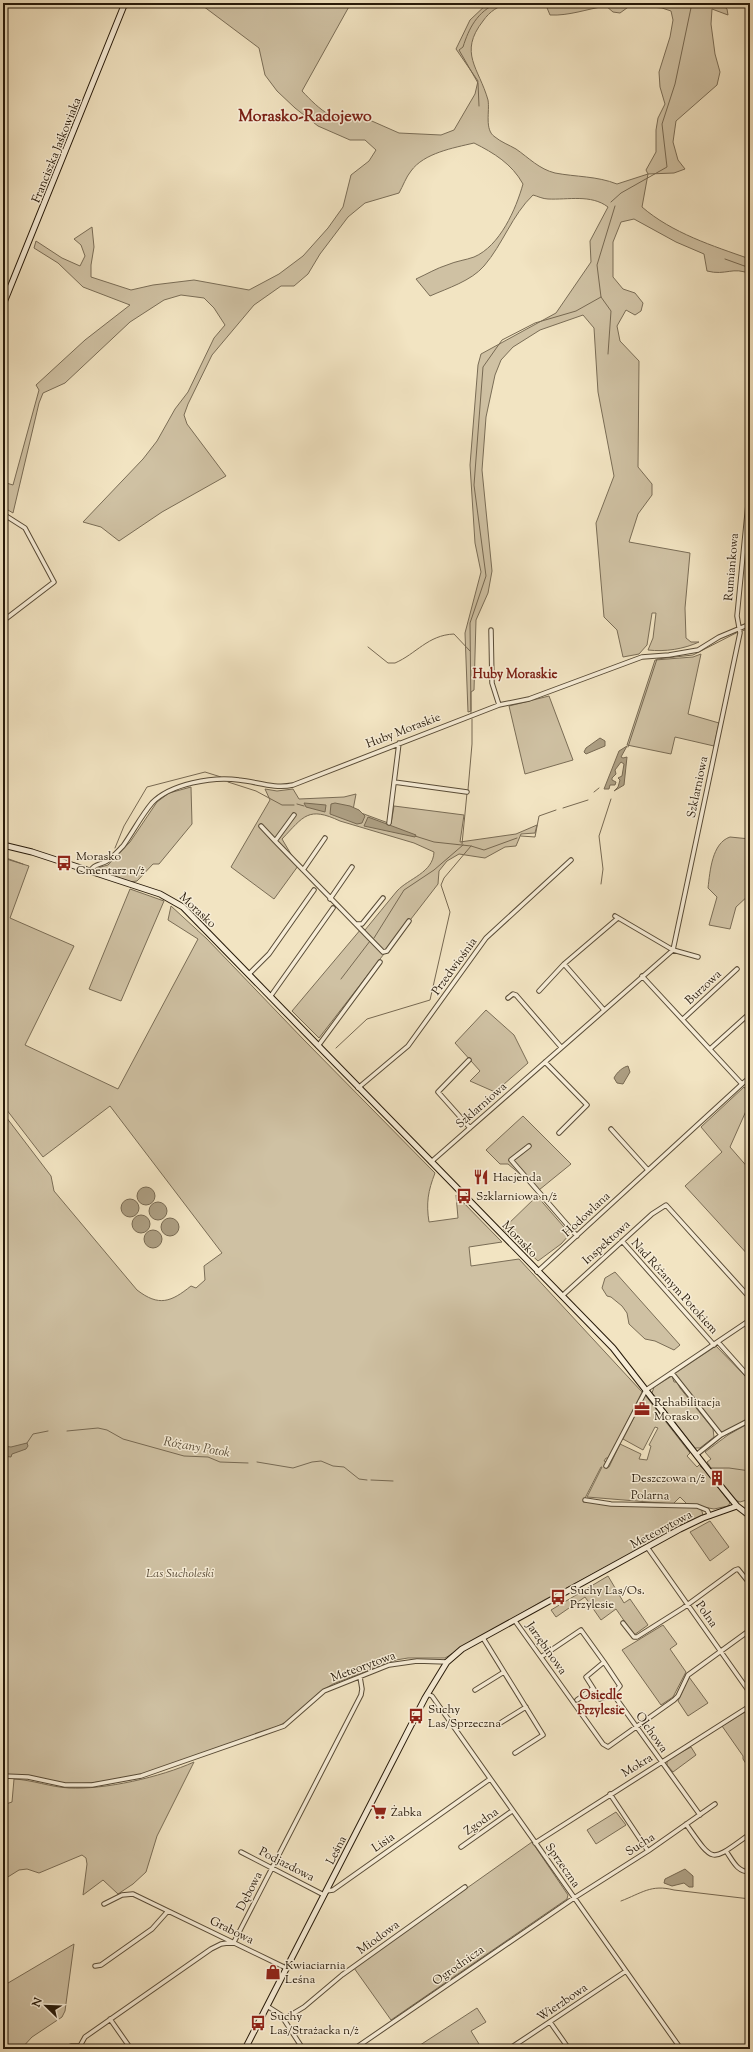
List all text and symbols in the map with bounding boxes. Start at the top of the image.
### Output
street label: Franciszka Jaśkowiaka [28,94,87,206]
district label: Morasko-Radojewo [238,106,372,129]
street label: Rumiankowa [720,532,744,602]
district label: Huby Moraskie [472,666,558,684]
street label: Huby Moraskie [363,708,444,753]
street label: Szklarniowa [683,754,713,820]
place label: Morasko Cmentarz n/ż [76,848,145,880]
bus stop icon: Morasko Cmentarz n/ż [55,854,73,872]
street label: Morasko [175,889,220,933]
street label: Przedwiośnia [428,934,482,999]
street label: Burzowa [681,966,726,1009]
street label: Szklarniowa [452,1078,512,1133]
restaurant icon: Hacjenda [472,1168,490,1186]
place label: Hacjenda [493,1169,542,1187]
bus stop icon: Szklarniowa n/ż [455,1187,473,1205]
place label: Szklarniowa n/ż [476,1188,557,1206]
street label: Hodowlana [559,1188,615,1242]
street label: Inspektowa [579,1216,635,1269]
street label: Morasko [497,1217,542,1262]
street label: Nad Różanym Potokiem [626,1235,722,1338]
place label: Rehabilitacja Morasko [654,1394,721,1426]
office icon: Rehabilitacja Morasko [633,1400,651,1418]
water label: Różany Potok [162,1433,232,1463]
building icon: Deszczowa n/ż [708,1469,726,1487]
place label: Deszczowa n/ż [632,1470,705,1488]
street label: Polarna [631,1487,670,1505]
street label: Meteorytowa [627,1506,696,1554]
park label: Las Sucholeski [146,1565,214,1583]
place label: Suchy Las/Os. Przylesie [570,1582,645,1614]
bus stop icon: Suchy Las/Os. Przylesie [549,1588,567,1606]
street label: Polna [691,1598,722,1632]
street label: Jarzębinowa [521,1618,571,1679]
street label: Meteorytowa [328,1647,399,1687]
district label: Osiedle Przylesie [577,1687,625,1720]
place label: Suchy Las/Sprzeczna [428,1701,501,1733]
bus stop icon: Suchy Las/Sprzeczna [407,1707,425,1725]
street label: Olchowa [630,1708,672,1757]
street label: Mokra [618,1749,657,1782]
supermarket icon: Żabka [370,1803,388,1821]
street label: Zgodna [461,1803,503,1840]
place label: Żabka [391,1804,422,1822]
street label: Lisia [368,1828,399,1857]
street label: Sucha [622,1828,659,1861]
street label: Leśna [322,1833,352,1868]
street label: Sprzeczna [540,1840,584,1892]
street label: Podjazdowa [256,1843,318,1887]
street label: Dębowa [232,1868,268,1914]
street label: Grabowa [206,1913,257,1949]
street label: Miodowa [354,1916,404,1959]
street label: Ogrodnicza [429,1941,489,1990]
place label: Kwiaciarnia Leśna [285,1957,346,1989]
shop icon: Kwiaciarnia Leśna [264,1963,282,1981]
street label: Wierzbowa [534,1979,592,2026]
north arrow [26,1986,66,2026]
text: N [28,1995,47,2011]
place label: Suchy Las/Strażacka n/ż [270,2008,359,2040]
bus stop icon: Suchy Las/Strażacka n/ż [249,2014,267,2032]

